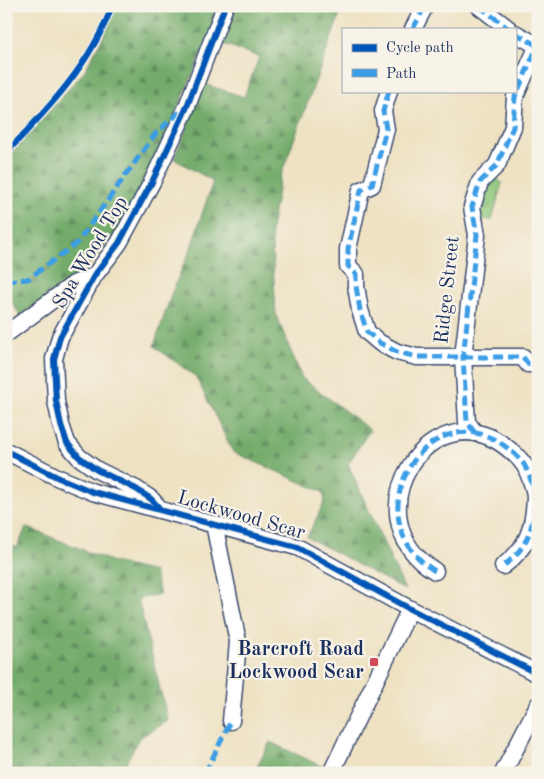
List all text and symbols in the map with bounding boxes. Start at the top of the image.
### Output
legend [342,28,516,92]
text: Cycle path [386,41,454,56]
text: Path [386,67,416,82]
street label: Spa Wood Top [50,194,132,312]
street label: Ridge Street [432,235,464,345]
street label: Lockwood Scar [175,488,307,544]
place label: Barcroft Road Lockwood Scar [228,640,364,683]
marker: Barcroft Road Lockwood Scar [368,656,380,668]

